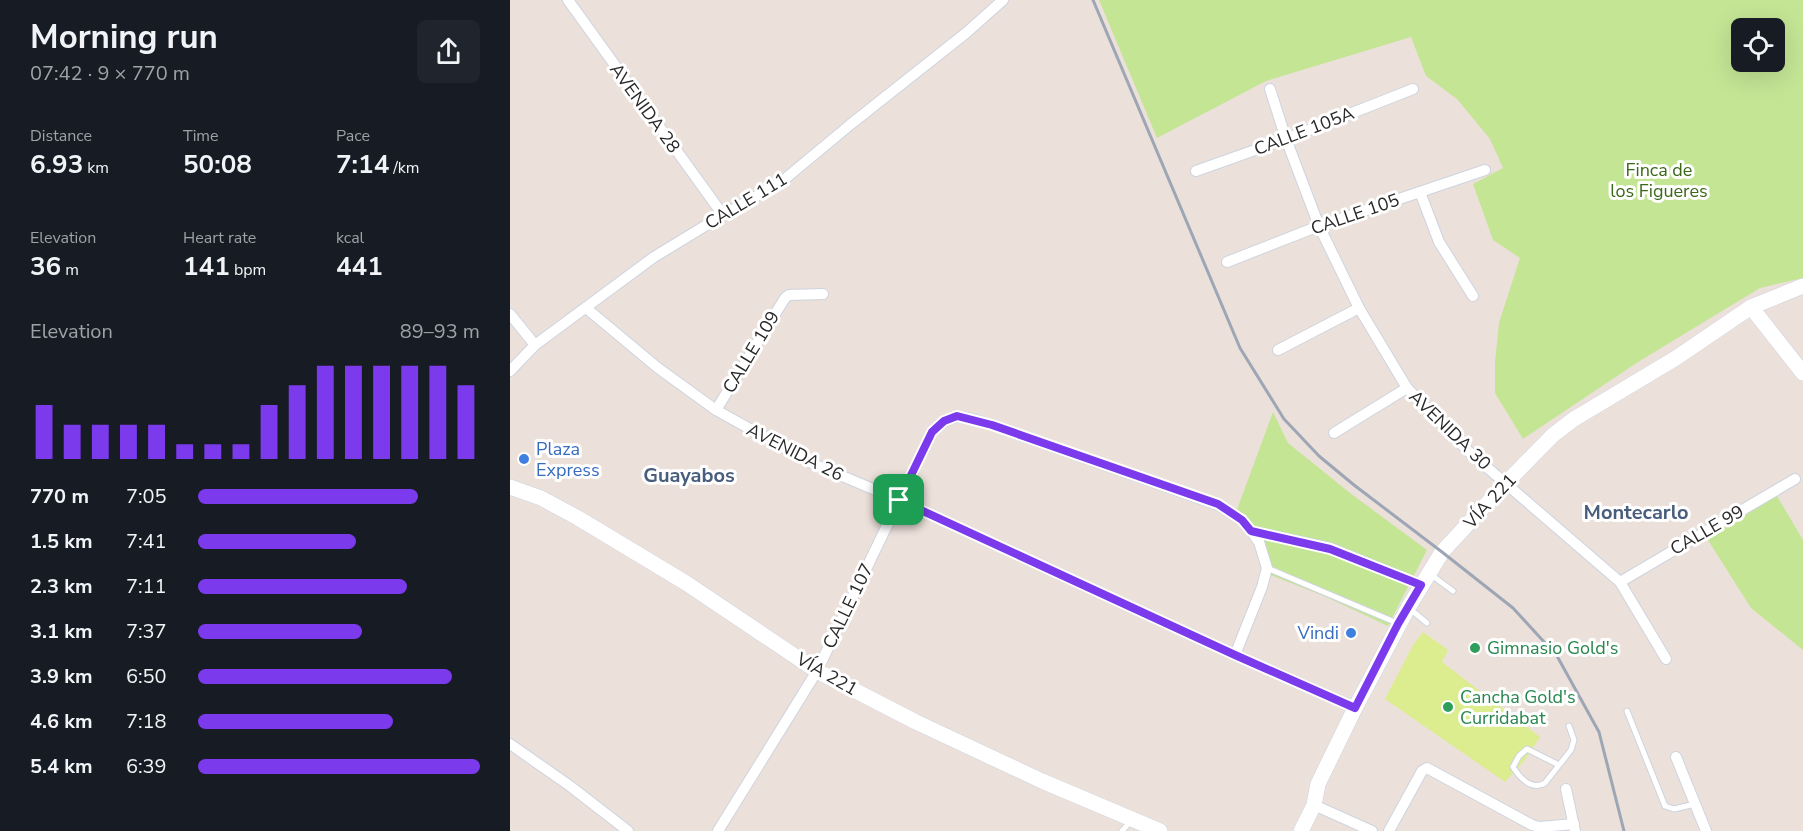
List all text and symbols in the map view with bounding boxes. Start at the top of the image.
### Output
text: Morning run [30,15,218,60]
map controls [1731,18,1785,72]
button: locate [1731,18,1785,72]
button: share [417,20,480,83]
street label: AVENIDA 28 [604,58,686,158]
text: 07:42 · 9 × 770 m [30,60,190,87]
street label: CALLE 105A [1251,101,1357,161]
text: Distance [30,125,92,147]
text: Time [183,125,219,147]
text: Pace [336,125,370,147]
text: 6.93 [30,147,83,182]
text: 50:08 [183,147,252,182]
text: 7:14 [336,147,389,182]
text: km [83,157,109,179]
text: /km [389,157,420,179]
park label: Finca de los Figueres [1610,158,1708,203]
street label: CALLE 111 [700,167,792,235]
street label: CALLE 105 [1308,188,1402,240]
text: Elevation [30,227,96,249]
text: Heart rate [183,227,256,249]
text: kcal [336,227,364,249]
text: 36 [30,249,61,284]
text: 141 [183,249,230,284]
text: 441 [336,249,383,284]
text: m [61,259,79,281]
text: bpm [230,259,266,281]
street label: CALLE 109 [717,306,785,398]
text: Elevation [30,318,113,345]
text: 89–93 m [400,318,480,345]
street label: AVENIDA 30 [1404,385,1496,475]
street label: AVENIDA 26 [743,417,847,487]
place label: Plaza Express [536,437,600,482]
marker: Plaza Express [517,452,531,466]
district label: Guayabos [643,462,735,489]
street label: VÍA 221 [1458,468,1522,534]
pin [873,474,924,525]
text: 770 m [30,483,89,510]
text: 7:05 [126,483,167,510]
icon: arrive [882,483,915,516]
district label: Montecarlo [1584,499,1688,526]
street label: CALLE 99 [1666,499,1748,561]
text: 1.5 km [30,528,93,555]
text: 7:41 [126,528,167,555]
street label: CALLE 107 [817,559,879,653]
text: 2.3 km [30,573,93,600]
text: 7:11 [126,573,167,600]
text: 3.1 km [30,618,93,645]
text: 7:37 [126,618,167,645]
place label: Vindi [1297,621,1339,645]
marker: Vindi [1344,626,1358,640]
place label: Gimnasio Gold's [1487,636,1618,660]
marker: Gimnasio Gold's [1468,641,1482,655]
street label: VÍA 221 [791,646,862,701]
text: 3.9 km [30,663,93,690]
text: 6:50 [126,663,167,690]
place label: Cancha Gold's Curridabat [1460,685,1576,730]
marker: Cancha Gold's Curridabat [1441,700,1455,714]
text: 4.6 km [30,708,93,735]
text: 7:18 [126,708,167,735]
text: 5.4 km [30,753,93,780]
text: 6:39 [126,753,167,780]

